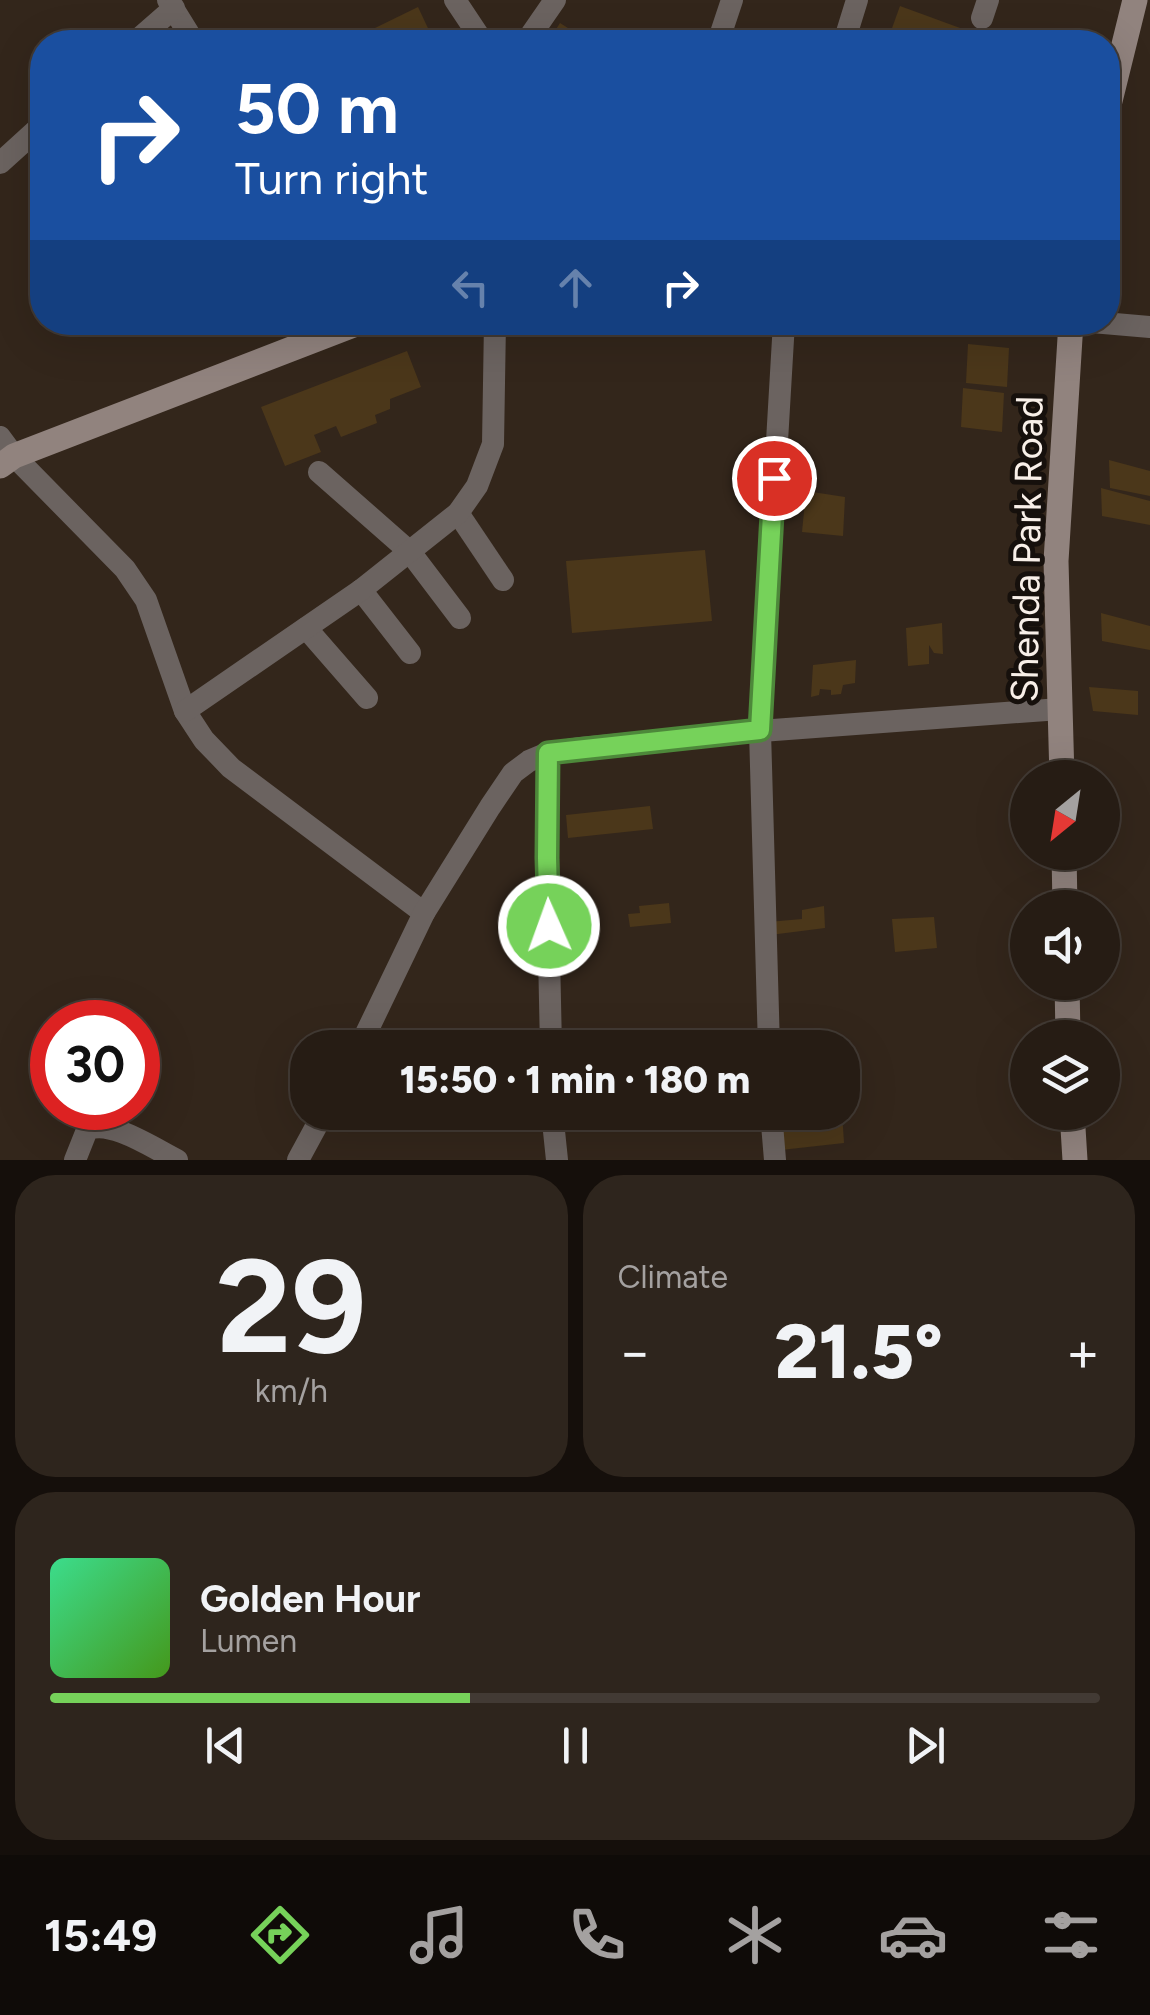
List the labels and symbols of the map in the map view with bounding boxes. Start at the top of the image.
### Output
street label: Shenda Park Road [1001,395,1053,703]
pin [732,436,817,521]
north arrow [1010,760,1120,870]
position arrow [497,874,601,978]
speed limit sign: 30 [30,1000,160,1130]

